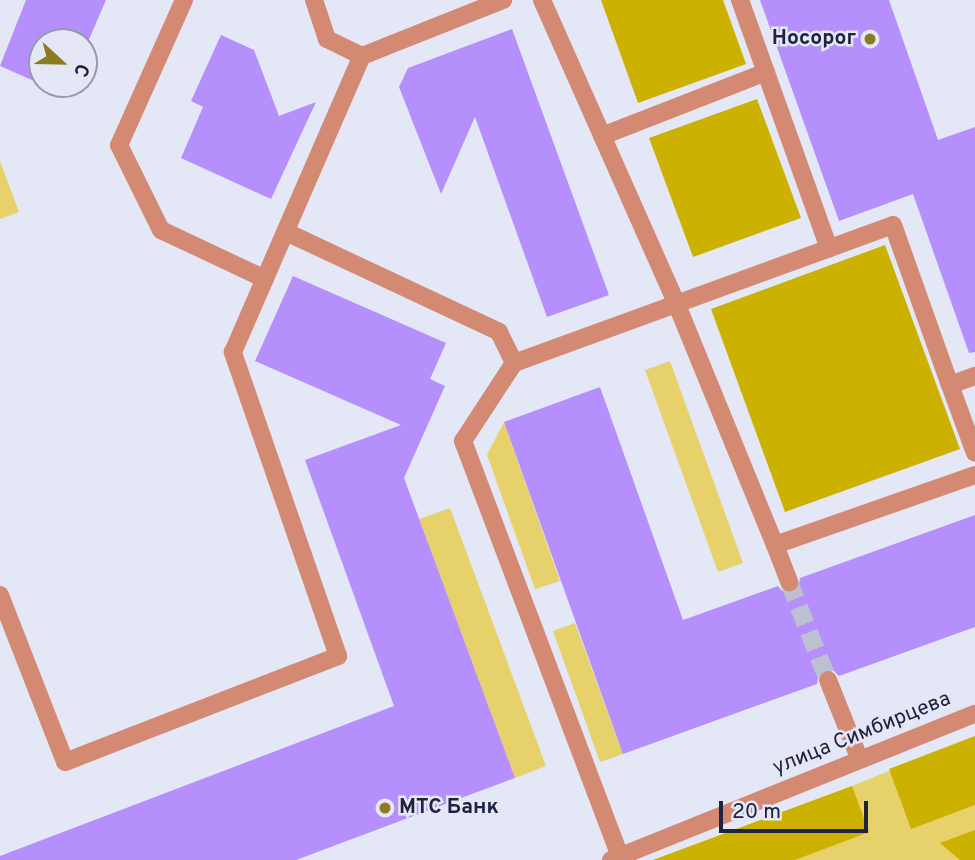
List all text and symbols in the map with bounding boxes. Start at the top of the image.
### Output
place label: Носорог [772,26,856,52]
north arrow [28,28,98,98]
marker: Носорог [862,31,878,47]
text: С [67,60,94,80]
street label: улица Симбирцева [769,687,955,781]
scale bar [723,786,872,830]
place label: МТС Банк [399,795,499,821]
text: 20 m [732,799,781,826]
marker: МТС Банк [377,800,393,816]

